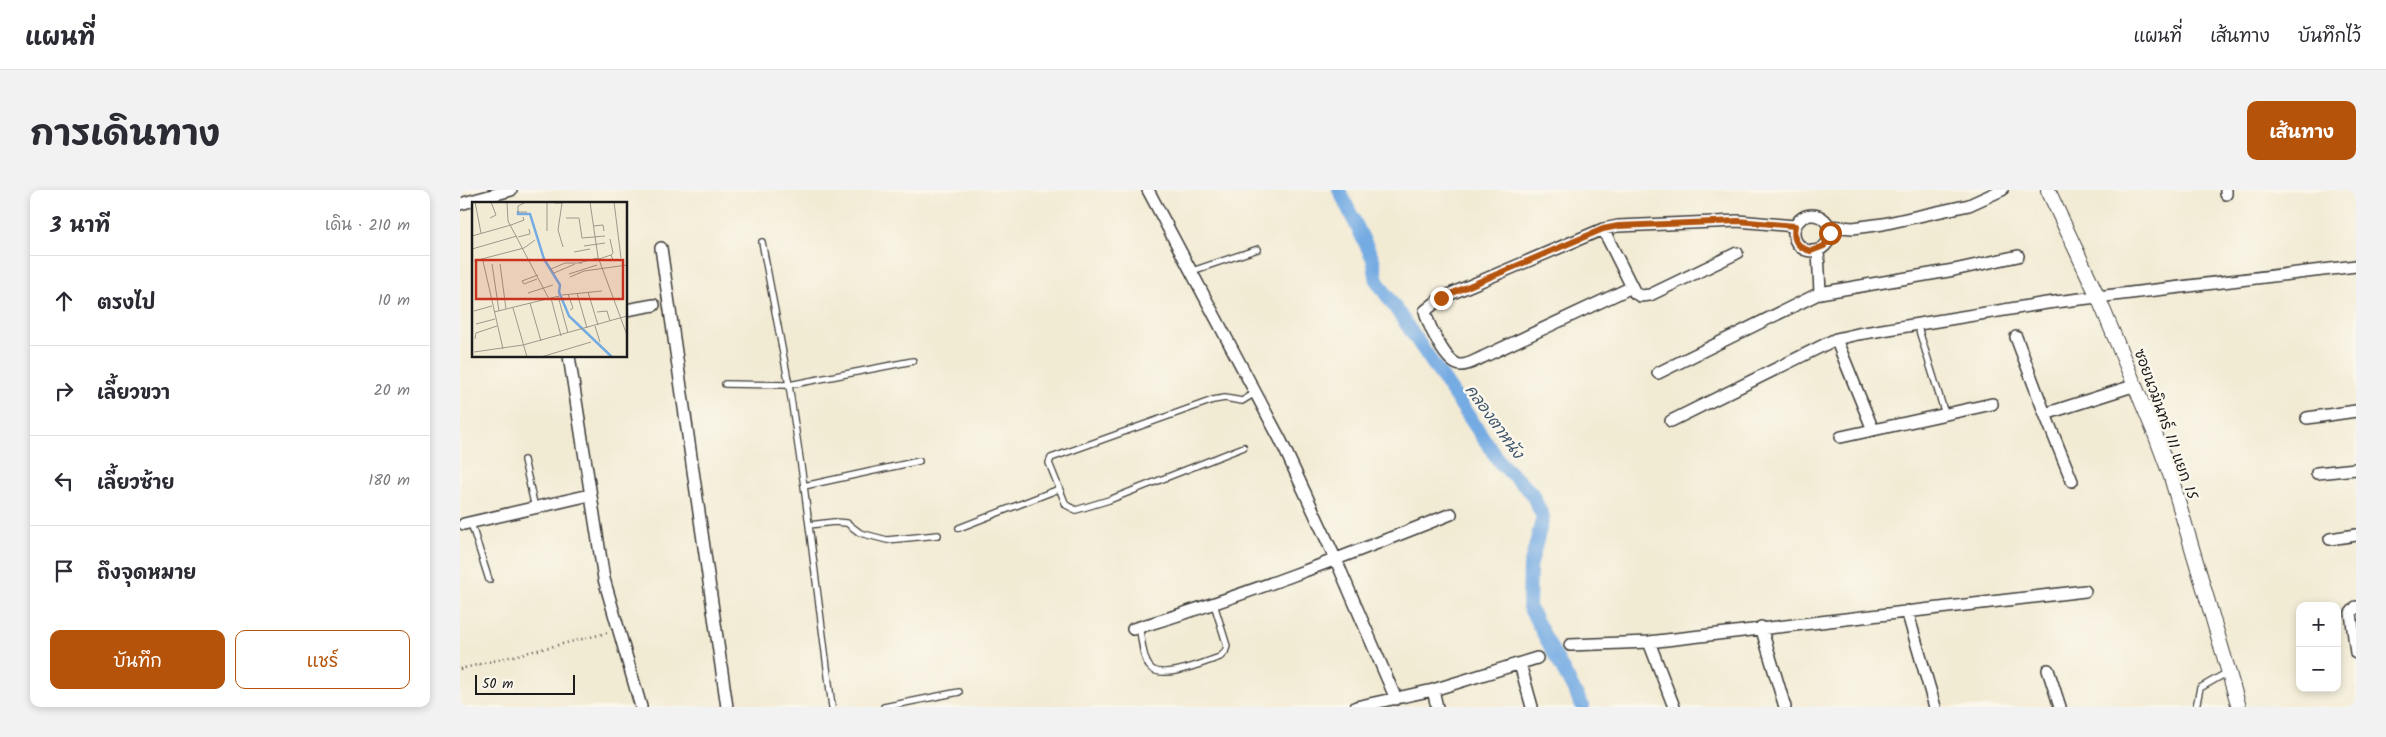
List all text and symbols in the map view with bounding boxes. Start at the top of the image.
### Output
text: แผนที่ [25,19,95,58]
text: แผนที่ [2134,23,2182,52]
text: เส้นทาง [2210,23,2270,52]
text: บันทึกไว้ [2298,23,2361,52]
button: เส้นทาง [2247,101,2356,160]
text: การเดินทาง [30,108,220,164]
inset map [472,202,628,358]
text: 3 นาที [50,210,110,243]
text: เดิน · 210 m [325,213,410,238]
route start [1819,222,1842,245]
icon: ahead [50,287,78,315]
route end [1430,287,1453,310]
text: 10 m [378,288,410,313]
text: ตรงไป [97,289,155,319]
street label: ซอยนวมินทร์ 111 แยก 15 [2127,346,2204,504]
icon: right [50,377,78,405]
text: 20 m [374,378,410,403]
text: เลี้ยวขวา [97,379,170,409]
water label: คลองตาหนัง [1458,379,1530,465]
icon: left [50,467,78,495]
text: 180 m [368,468,410,493]
text: เลี้ยวซ้าย [97,469,174,499]
icon: arrive [50,557,78,585]
text: ถึงจุดหมาย [97,559,196,589]
map controls [2296,602,2341,692]
button: + [2296,602,2341,647]
button: บันทึก [50,630,225,689]
button: แชร์ [235,630,410,689]
button: − [2296,647,2341,692]
scale bar [475,672,575,695]
text: 50 m [482,673,513,695]

